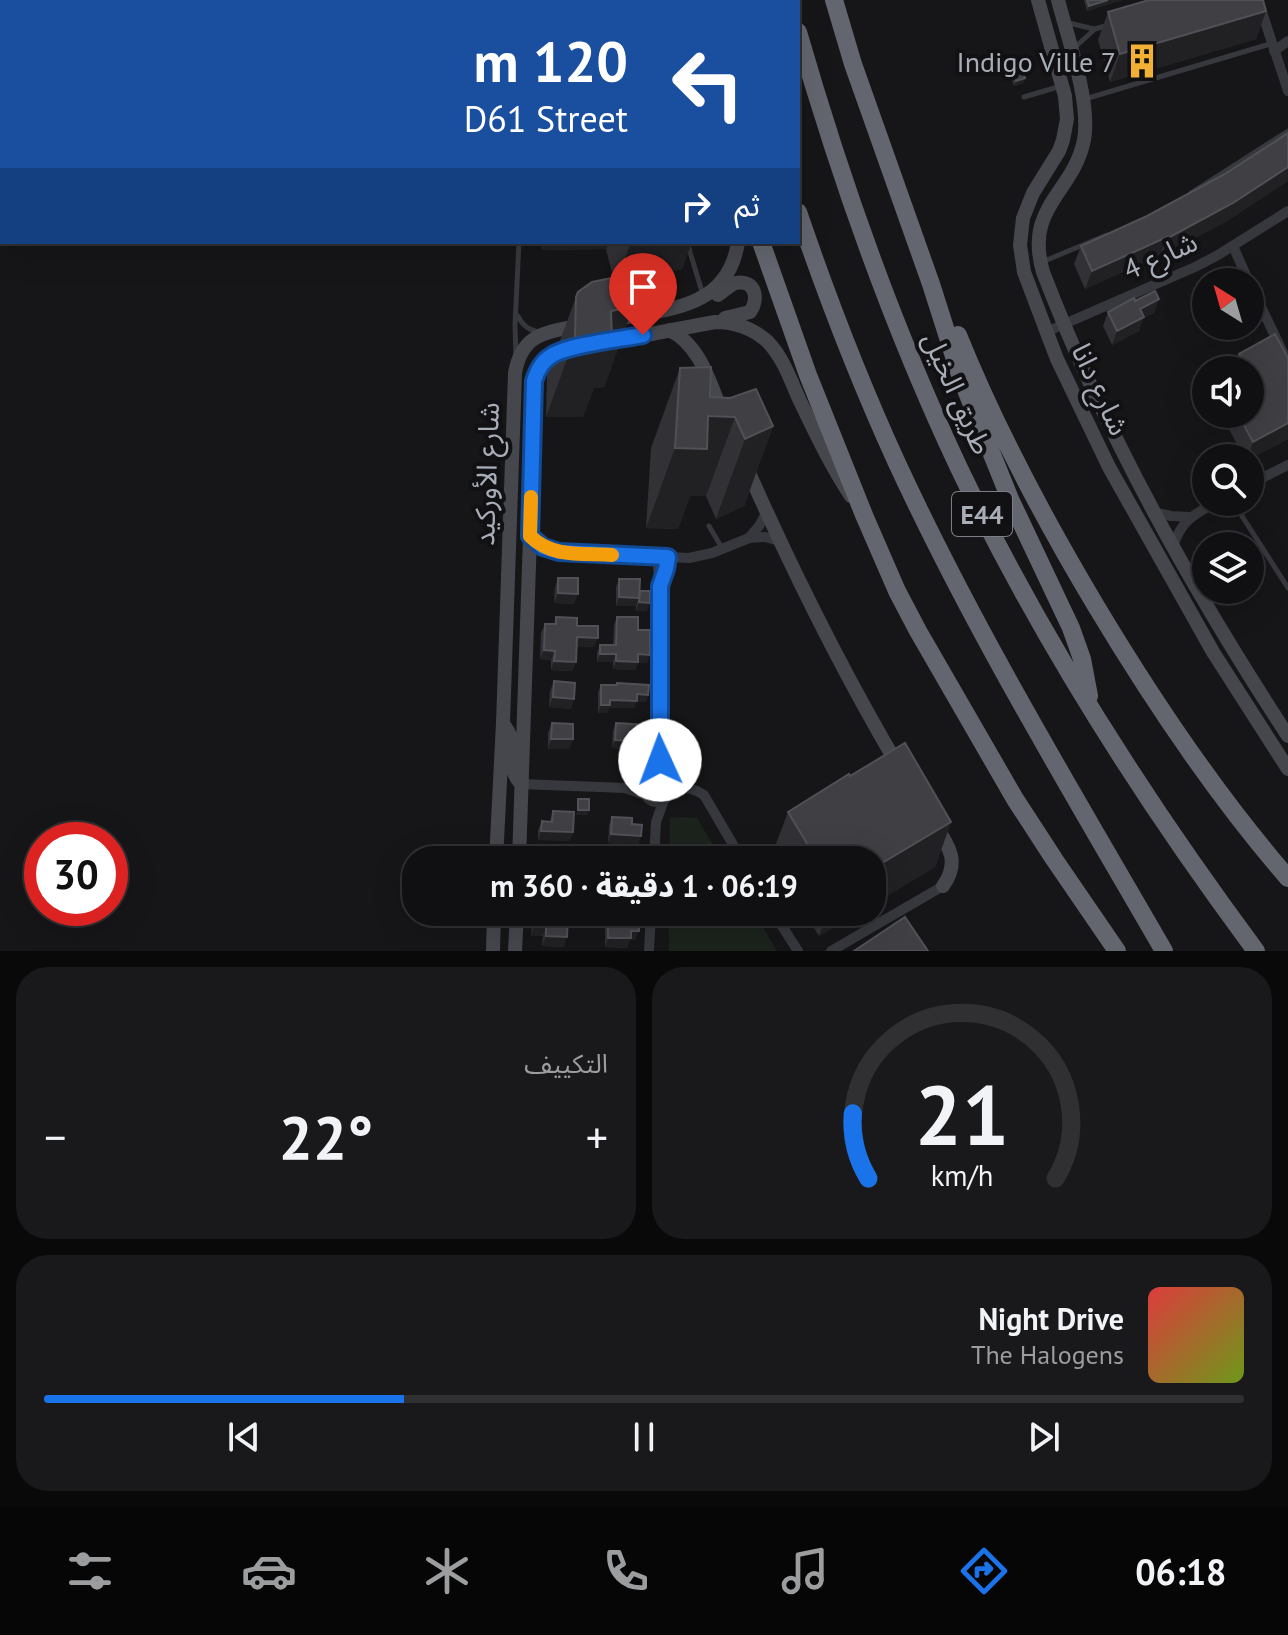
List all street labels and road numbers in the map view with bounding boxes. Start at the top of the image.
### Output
street label: شارع 4 [1117,222,1204,290]
street label: طريق الخيل [915,326,1001,460]
street label: شارع دانا [1061,337,1138,442]
street label: شارع الأوركيد [465,402,510,546]
road number: E44 [952,492,1012,536]

